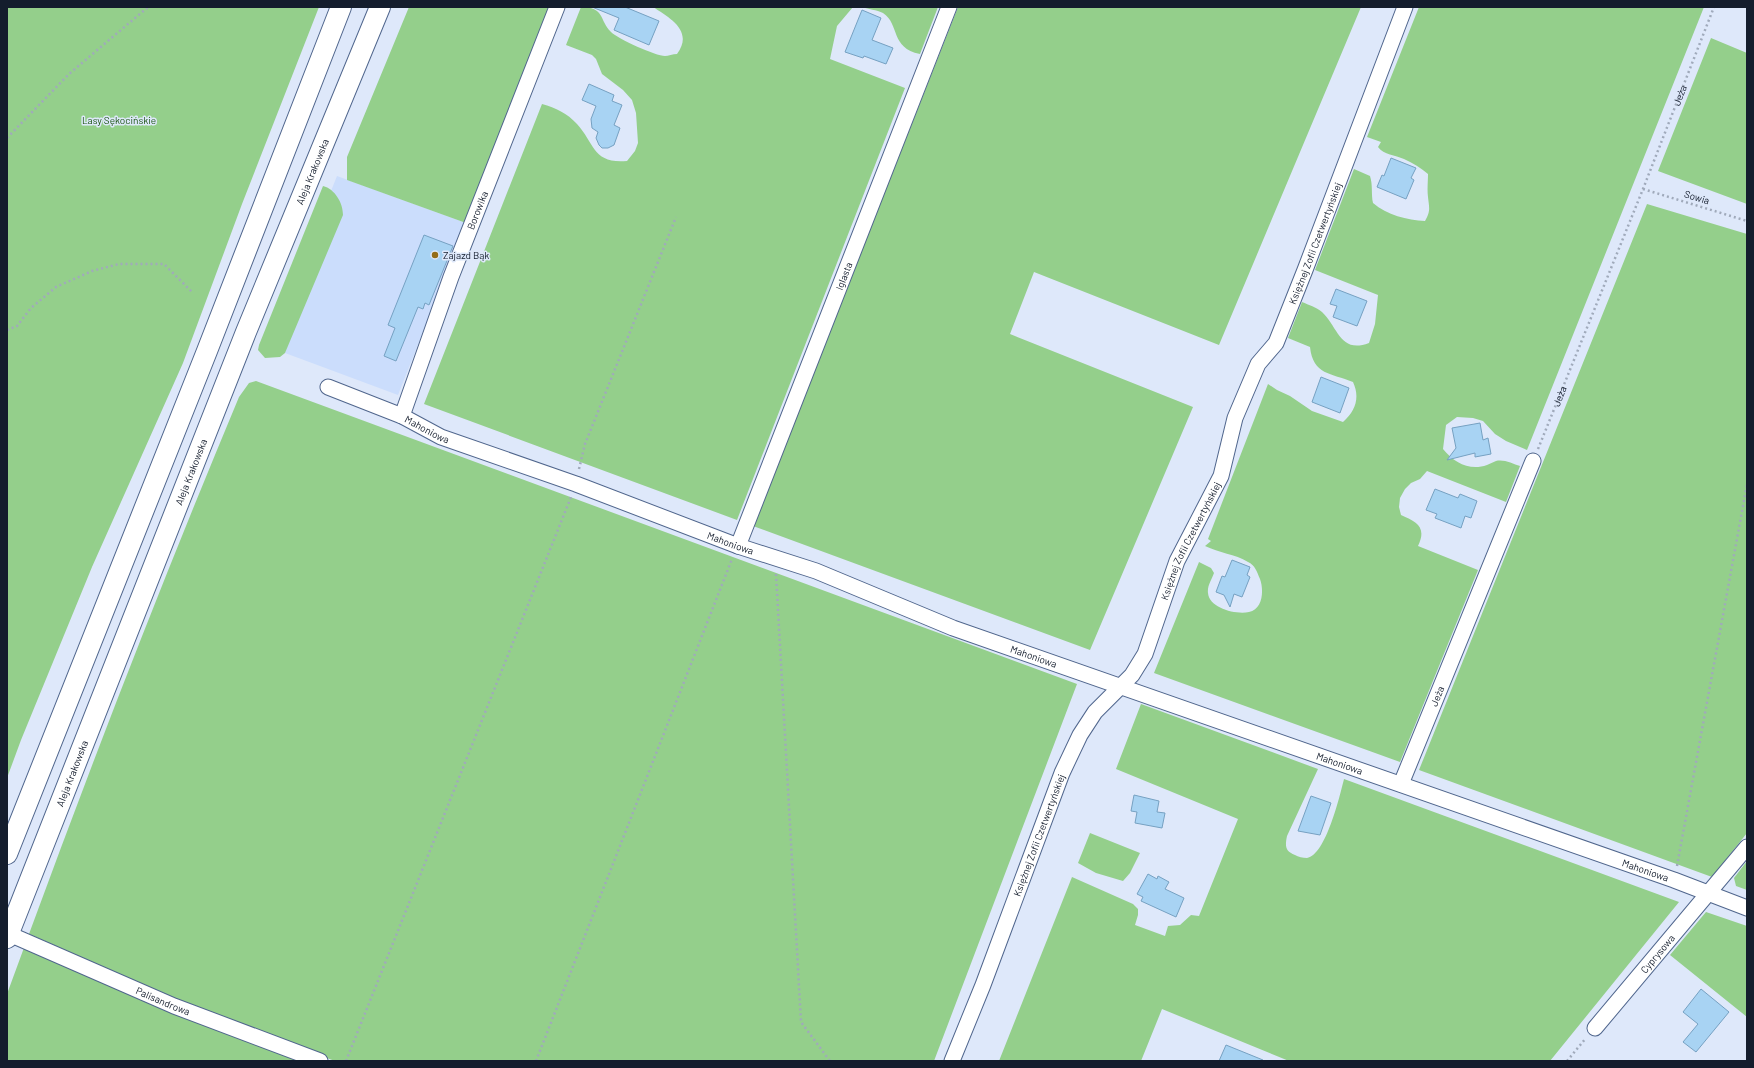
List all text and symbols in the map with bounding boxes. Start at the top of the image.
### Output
street label: Jeża [1670,83,1689,107]
park label: Lasy Sękocińskie [82,114,156,126]
street label: Aleja Krakowska [293,137,331,206]
street label: Księżnej Zofii Czetwertyńskiej [1286,181,1344,306]
street label: Sowia [1683,187,1711,207]
street label: Borowika [464,189,490,231]
place label: Zajazd Bąk [443,249,489,261]
marker: Zajazd Bąk [430,250,440,260]
street label: Iglasta [833,260,855,292]
street label: Jeża [1550,384,1569,408]
street label: Mahoniowa [403,413,451,445]
street label: Aleja Krakowska [172,437,209,507]
street label: Księżnej Zofii Czetwertyńskiej [1158,480,1223,602]
street label: Mahoniowa [706,529,755,557]
street label: Mahoniowa [1009,643,1059,670]
street label: Jeża [1427,684,1446,708]
street label: Aleja Krakowska [54,739,90,808]
street label: Mahoniowa [1315,749,1364,777]
street label: Księżnej Zofii Czetwertyńskiej [1011,772,1067,898]
street label: Mahoniowa [1621,856,1670,884]
street label: Cyprysowa [1638,932,1677,975]
street label: Palisandrowa [134,984,192,1018]

